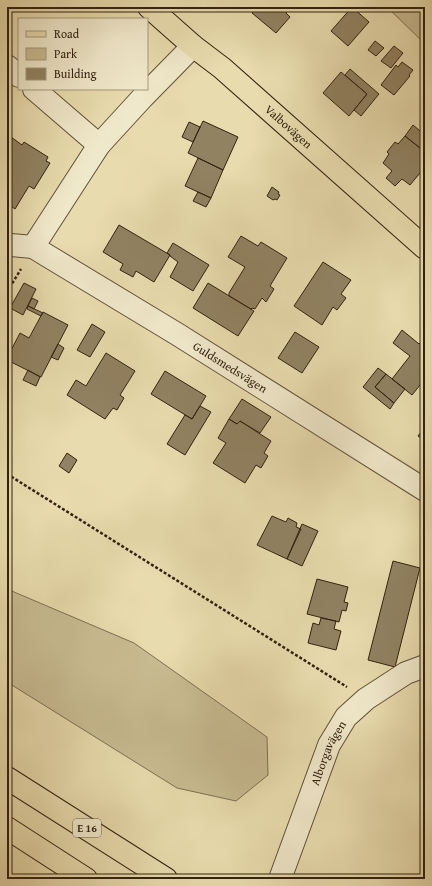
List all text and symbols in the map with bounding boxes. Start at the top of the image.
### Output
legend [18,18,148,90]
text: Road [54,25,80,42]
text: Park [54,45,78,62]
text: Building [54,65,97,82]
street label: Valbovägen [261,101,316,152]
street label: Guldsmedsvägen [190,337,271,397]
street label: Alborgavägen [306,717,350,788]
road number: E 16 [73,819,101,837]

